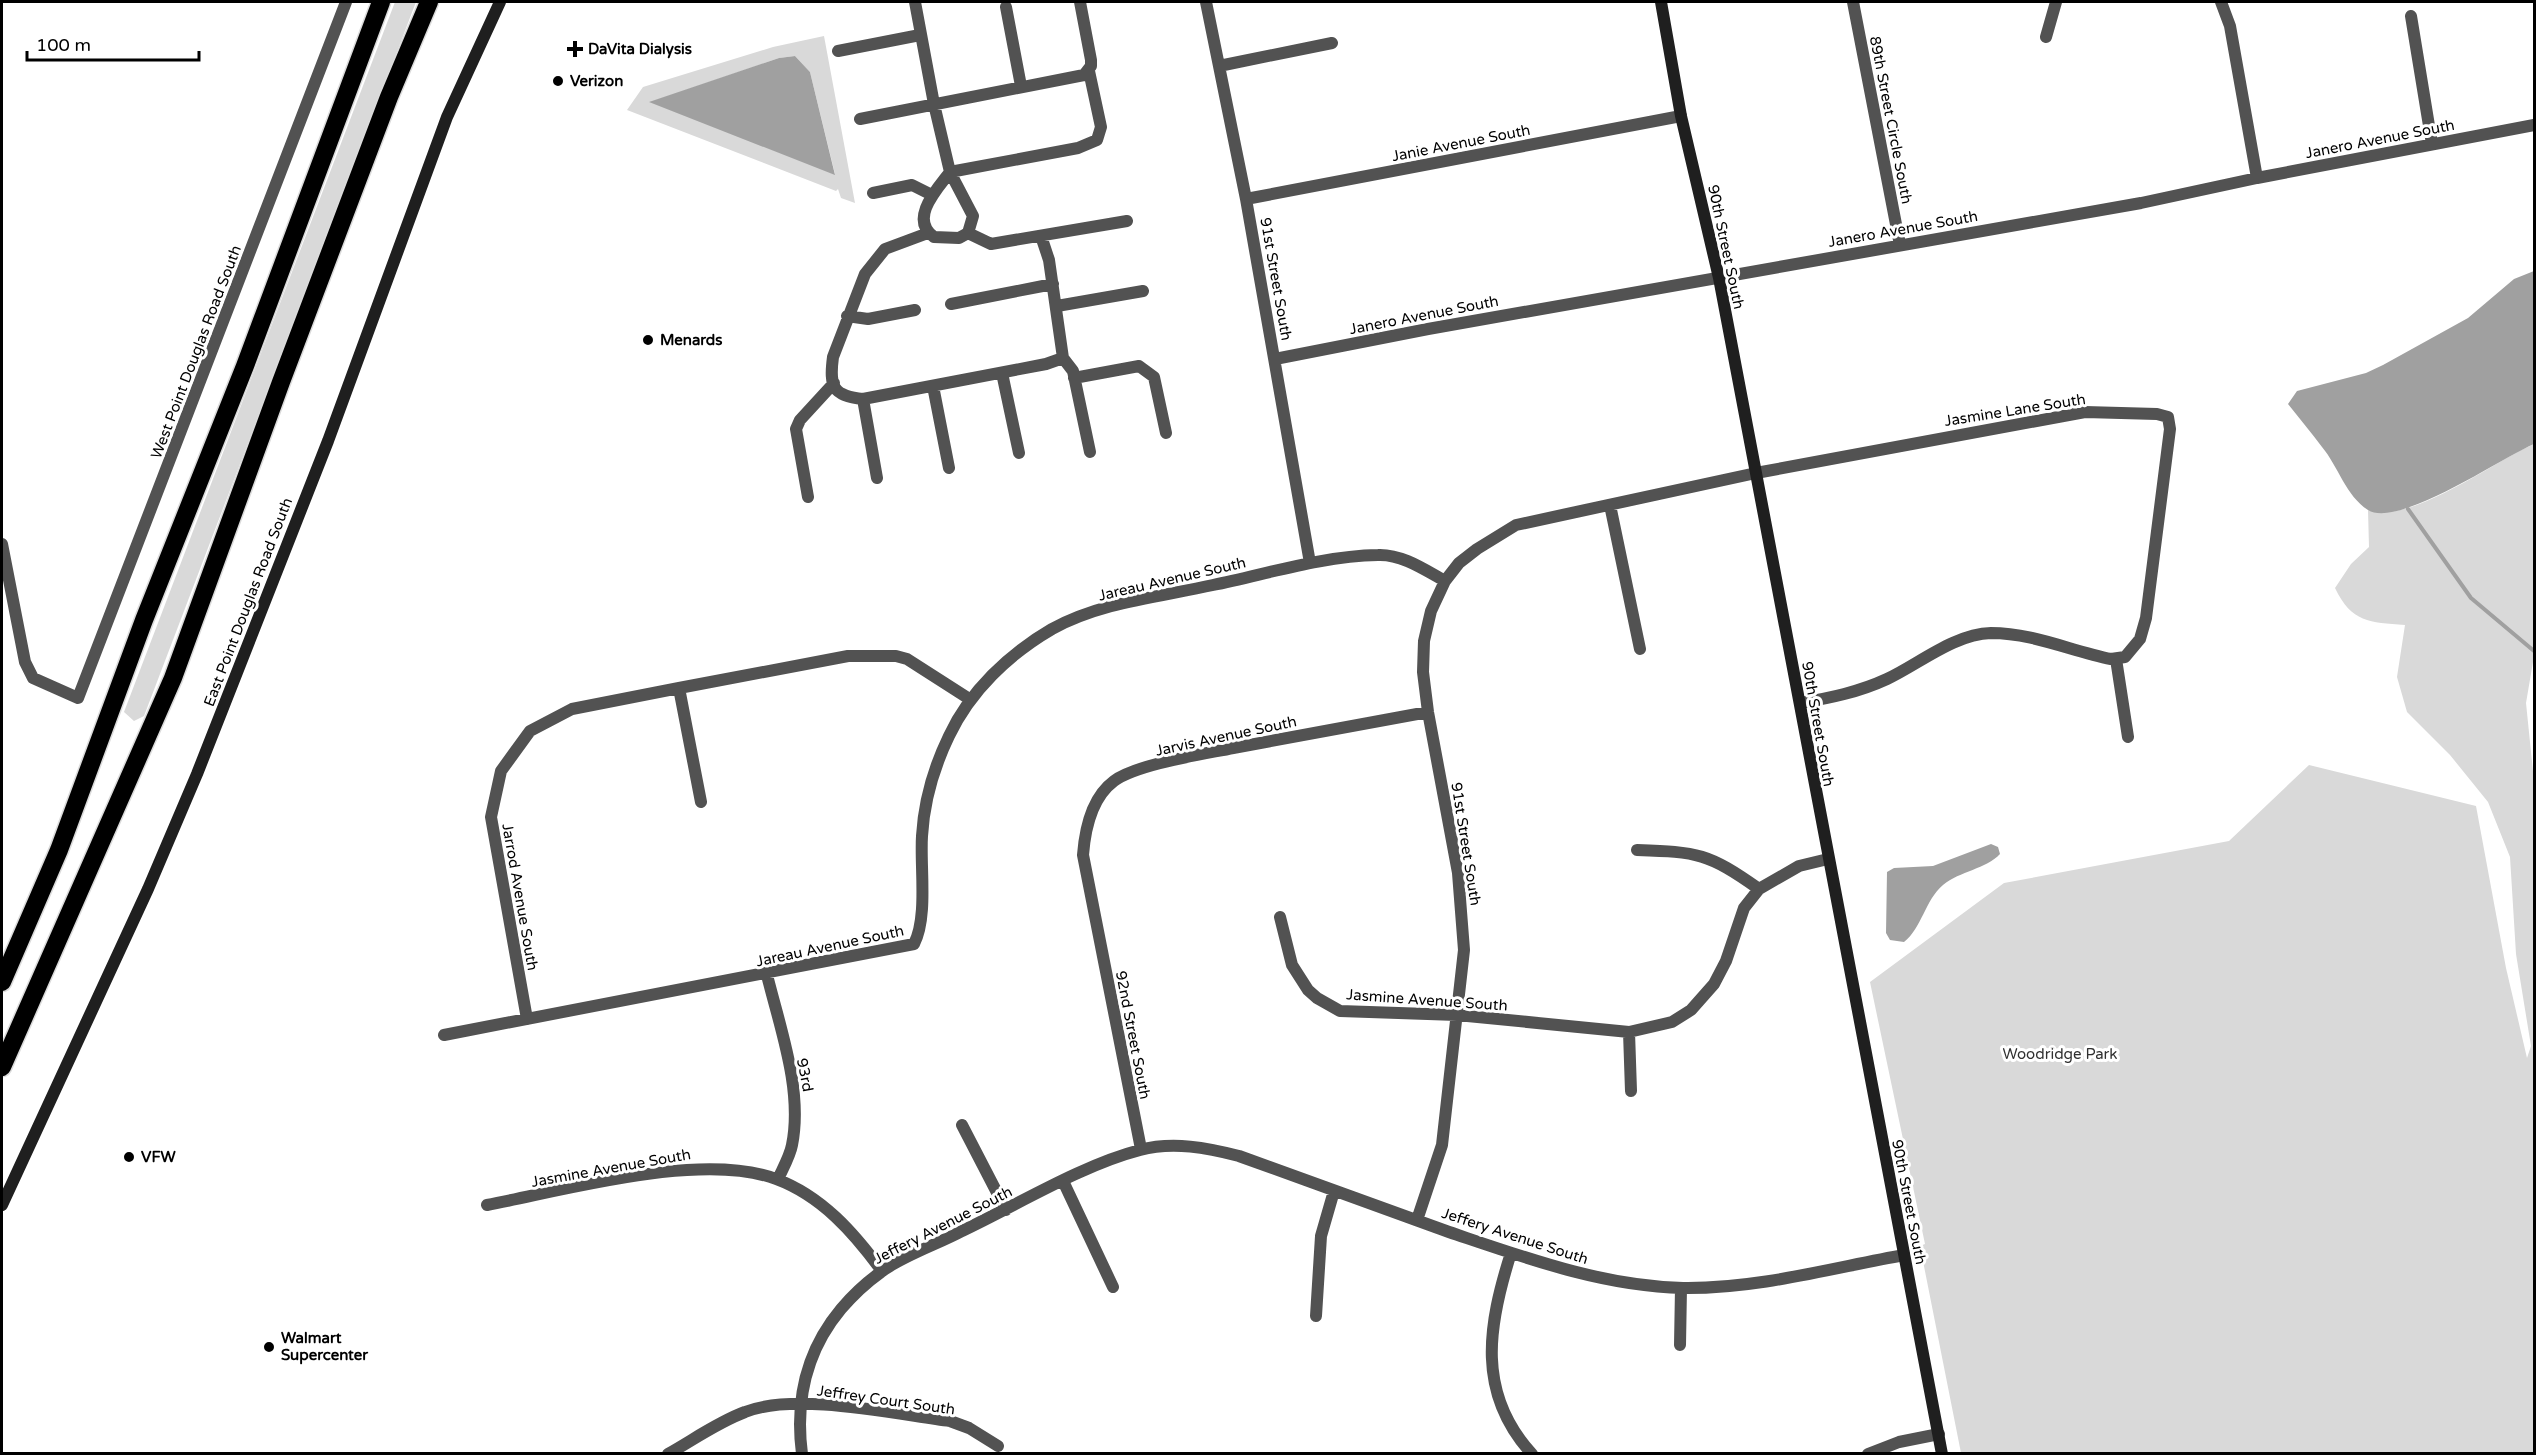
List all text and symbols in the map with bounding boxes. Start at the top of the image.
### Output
scale bar [27,24,200,62]
text: 100 m [36,34,91,56]
street label: 89th Street Circle South [1866,35,1916,205]
marker: DaVita Dialysis [566,40,584,58]
place label: DaVita Dialysis [588,40,692,59]
place label: Verizon [570,72,623,90]
marker: Verizon [551,74,565,88]
street label: Janero Avenue South [2304,116,2456,162]
street label: Janie Avenue South [1390,121,1532,165]
street label: 90th Street South [1704,183,1748,311]
street label: Janero Avenue South [1827,207,1979,251]
street label: 91st Street South [1256,216,1296,342]
street label: West Point Douglas Road South [147,243,245,461]
street label: Janero Avenue South [1348,292,1500,338]
place label: Menards [660,331,723,349]
marker: Menards [641,333,655,347]
street label: Jasmine Lane South [1943,390,2087,430]
street label: East Point Douglas Road South [200,495,296,709]
street label: Jareau Avenue South [1097,553,1247,605]
street label: 90th Street South [1798,660,1838,788]
street label: Jarvis Avenue South [1154,712,1298,760]
street label: 91st Street South [1447,781,1485,907]
street label: Jarrod Avenue South [498,822,542,972]
street label: Jareau Avenue South [754,922,906,970]
street label: 92nd Street South [1112,969,1154,1101]
street label: Jasmine Avenue South [1346,985,1508,1015]
park label: Woodridge Park [2002,1045,2118,1063]
street label: 93rd [793,1057,817,1093]
street label: 90th Street South [1888,1138,1930,1266]
street label: Jasmine Avenue South [530,1145,692,1191]
place label: VFW [141,1148,177,1166]
marker: VFW [122,1150,136,1164]
street label: Jeffery Avenue South [871,1182,1015,1268]
street label: Jeffery Avenue South [1440,1204,1590,1268]
place label: Walmart Supercenter [281,1329,368,1365]
marker: Walmart Supercenter [262,1340,276,1354]
street label: Jeffrey Court South [816,1381,956,1419]

